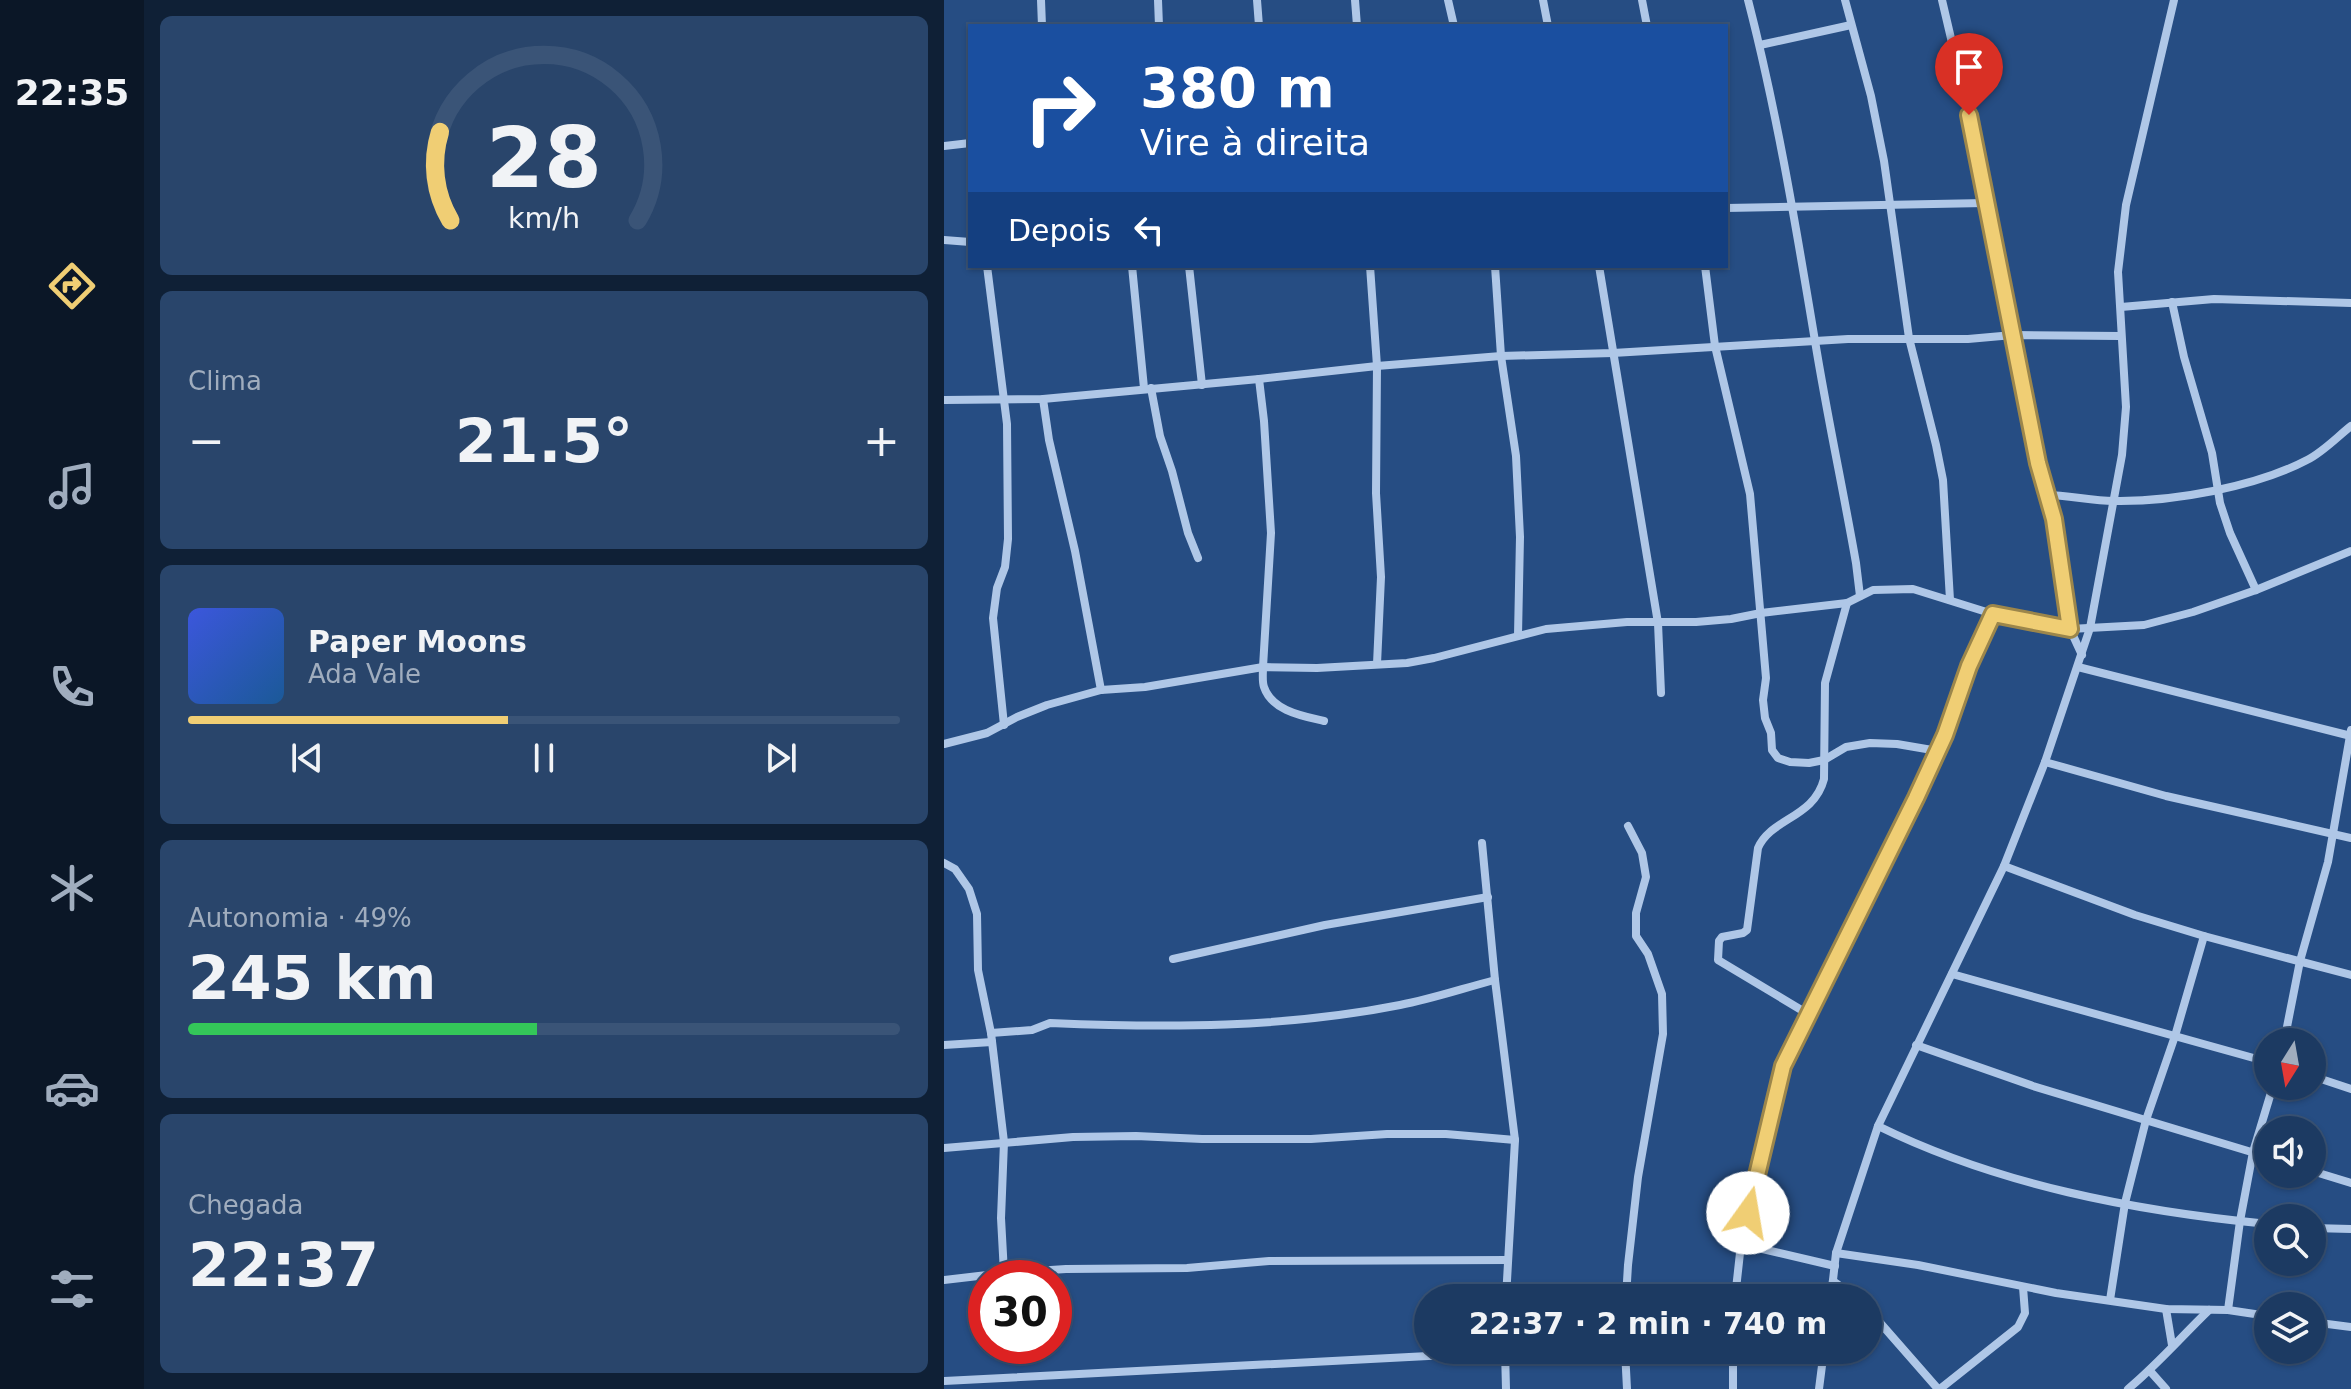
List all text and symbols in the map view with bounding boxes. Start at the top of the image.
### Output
pin [1935,33,2003,115]
icon: arrive [1947,45,1991,89]
text: 380 m [1140,55,1335,120]
icon: right [1008,56,1112,160]
text: 22:35 [15,72,129,113]
text: 28 [486,110,602,207]
text: Vire à direita [1140,122,1370,163]
text: km/h [508,201,580,235]
icon: left [1127,208,1171,252]
text: Depois [1008,213,1111,248]
icon: directions [44,258,100,314]
text: Clima [188,366,262,396]
text: 21.5° [455,406,633,476]
text: − [188,415,225,466]
text: + [863,415,900,466]
icon: music [44,458,100,514]
text: Paper Moons [308,624,527,659]
icon: phone [44,659,100,715]
text: Ada Vale [308,659,421,689]
icon: previous [285,736,329,780]
icon: pause [522,736,566,780]
icon: next [759,736,803,780]
icon: climate [44,860,100,916]
text: Autonomia · 49% [188,903,412,933]
text: 245 km [188,943,437,1013]
north arrow [2254,1028,2326,1100]
map controls [2254,1028,2326,1364]
icon: car [44,1060,100,1116]
button: sound [2254,1116,2326,1188]
position arrow [1706,1171,1790,1255]
text: Chegada [188,1190,304,1220]
button: search [2254,1204,2326,1276]
text: 22:37 [188,1230,379,1300]
speed limit sign: 30 [968,1260,1072,1364]
icon: filters [44,1261,100,1317]
button: layers [2254,1292,2326,1364]
text: 22:37 · 2 min · 740 m [1469,1306,1827,1341]

